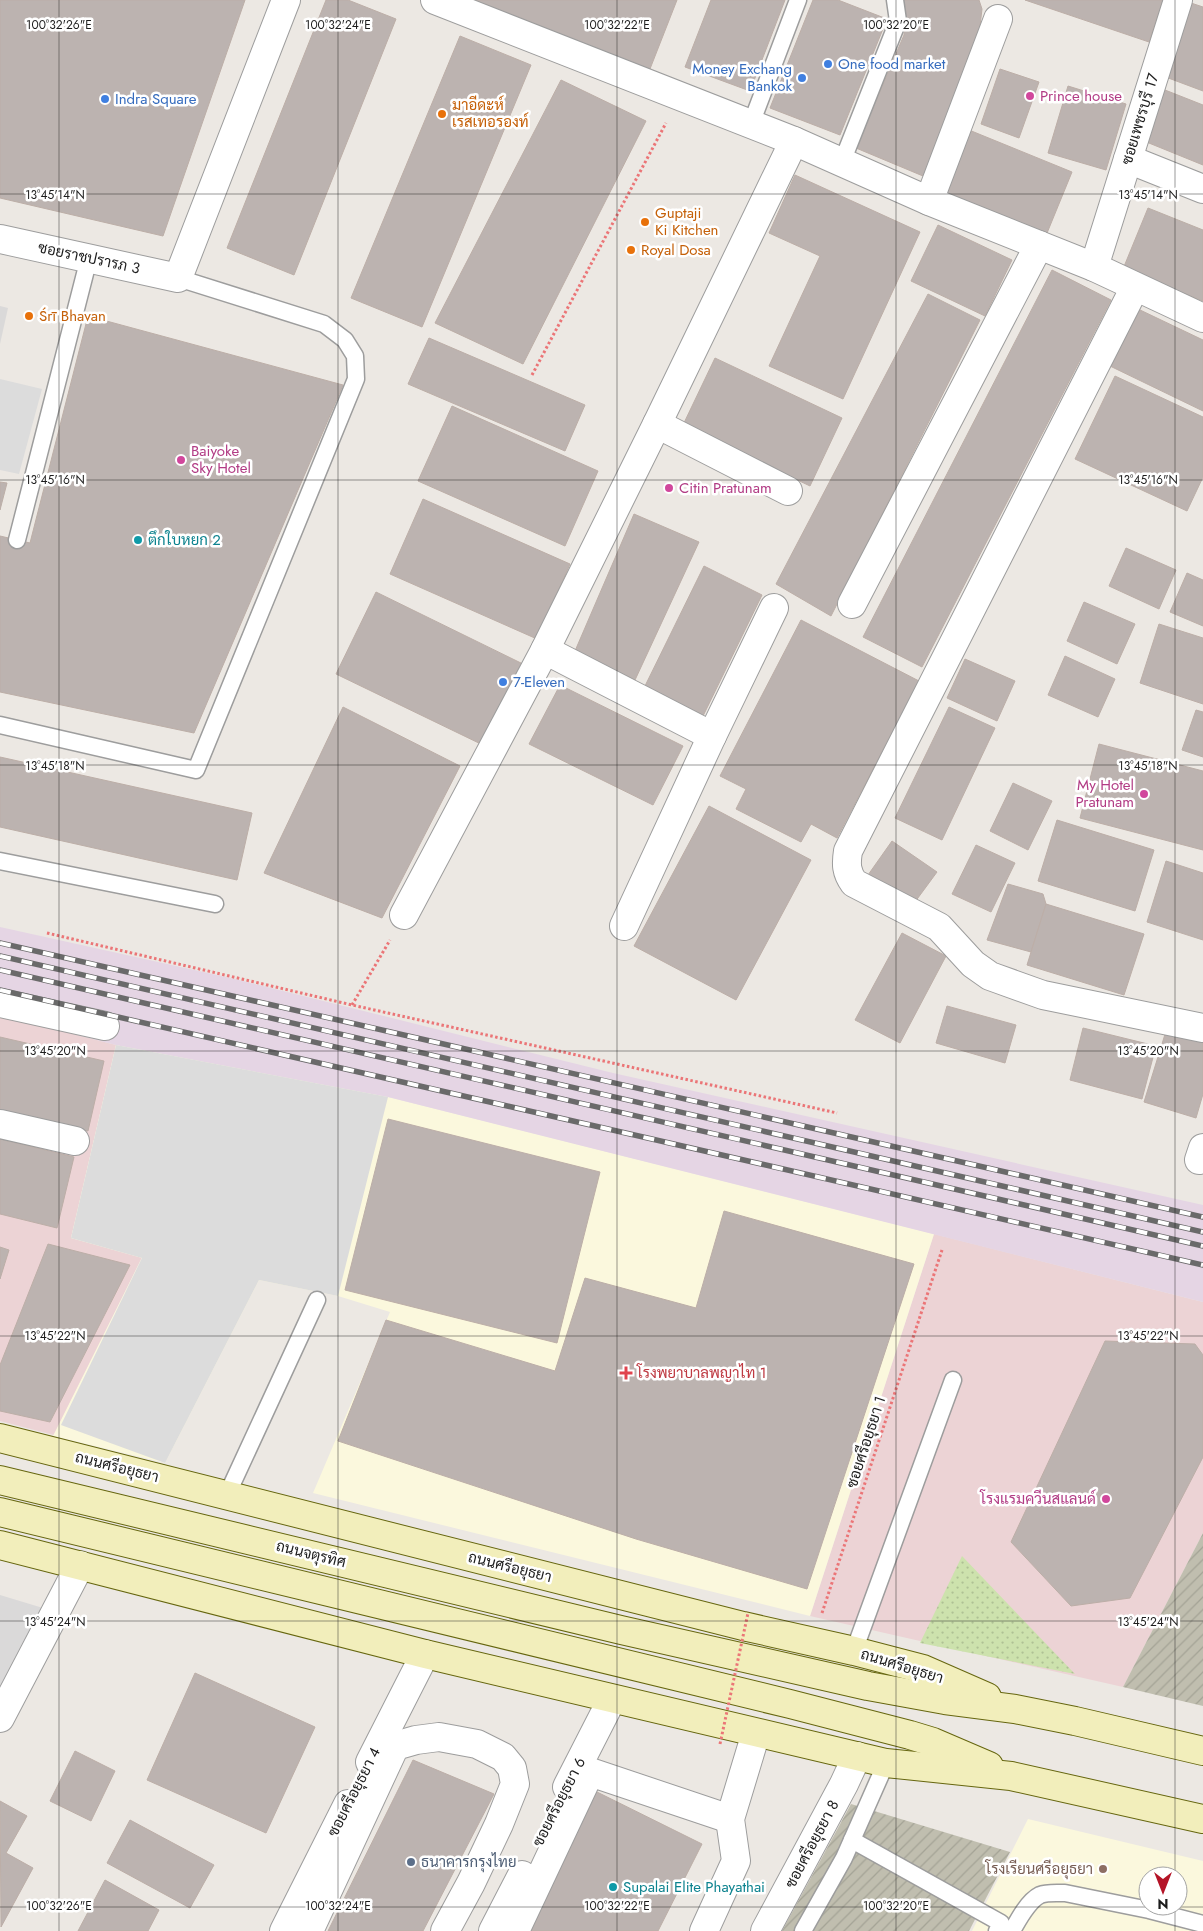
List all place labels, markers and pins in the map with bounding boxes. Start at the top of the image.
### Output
place label: One food market [838,53,946,75]
place label: Money Exchang Bankok [692,58,792,97]
marker: One food market [822,58,834,70]
marker: Money Exchang Bankok [796,72,808,84]
place label: Prince house [1040,85,1122,107]
place label: Indra Square [115,88,197,110]
marker: Prince house [1024,90,1036,102]
marker: Indra Square [99,93,111,105]
place label: มาอีดะห์ เรสเทอรองท์ [452,94,529,133]
marker: มาอีดะห์ เรสเทอรองท์ [436,108,448,120]
place label: Guptaji Ki Kitchen [655,202,719,241]
marker: Guptaji Ki Kitchen [639,216,651,228]
place label: Royal Dosa [641,239,711,261]
marker: Royal Dosa [625,244,637,256]
place label: Śrī Bhavan [39,305,106,327]
marker: Śrī Bhavan [23,310,35,322]
place label: Baiyoke Sky Hotel [191,440,251,479]
marker: Baiyoke Sky Hotel [175,454,187,466]
place label: Citin Pratunam [679,477,772,499]
marker: Citin Pratunam [663,482,675,494]
place label: ตึกใบหยก 2 [148,529,221,551]
marker: ตึกใบหยก 2 [132,534,144,546]
place label: 7-Eleven [513,671,565,693]
marker: 7-Eleven [497,676,509,688]
place label: My Hotel Pratunam [1075,774,1134,813]
marker: My Hotel Pratunam [1138,788,1150,800]
place label: โรงพยาบาลพญาไท 1 [636,1362,767,1384]
marker: โรงพยาบาลพญาไท 1 [619,1366,633,1380]
place label: โรงแรมควีนสแลนด์ [979,1488,1096,1510]
marker: โรงแรมควีนสแลนด์ [1100,1493,1112,1505]
place label: ธนาคารกรุงไทย [421,1851,517,1873]
marker: ธนาคารกรุงไทย [405,1856,417,1868]
place label: โรงเรียนศรีอยุธยา [985,1858,1093,1880]
marker: โรงเรียนศรีอยุธยา [1097,1863,1109,1875]
place label: Supalai Elite Phayathai [623,1876,765,1898]
marker: Supalai Elite Phayathai [607,1881,619,1893]

